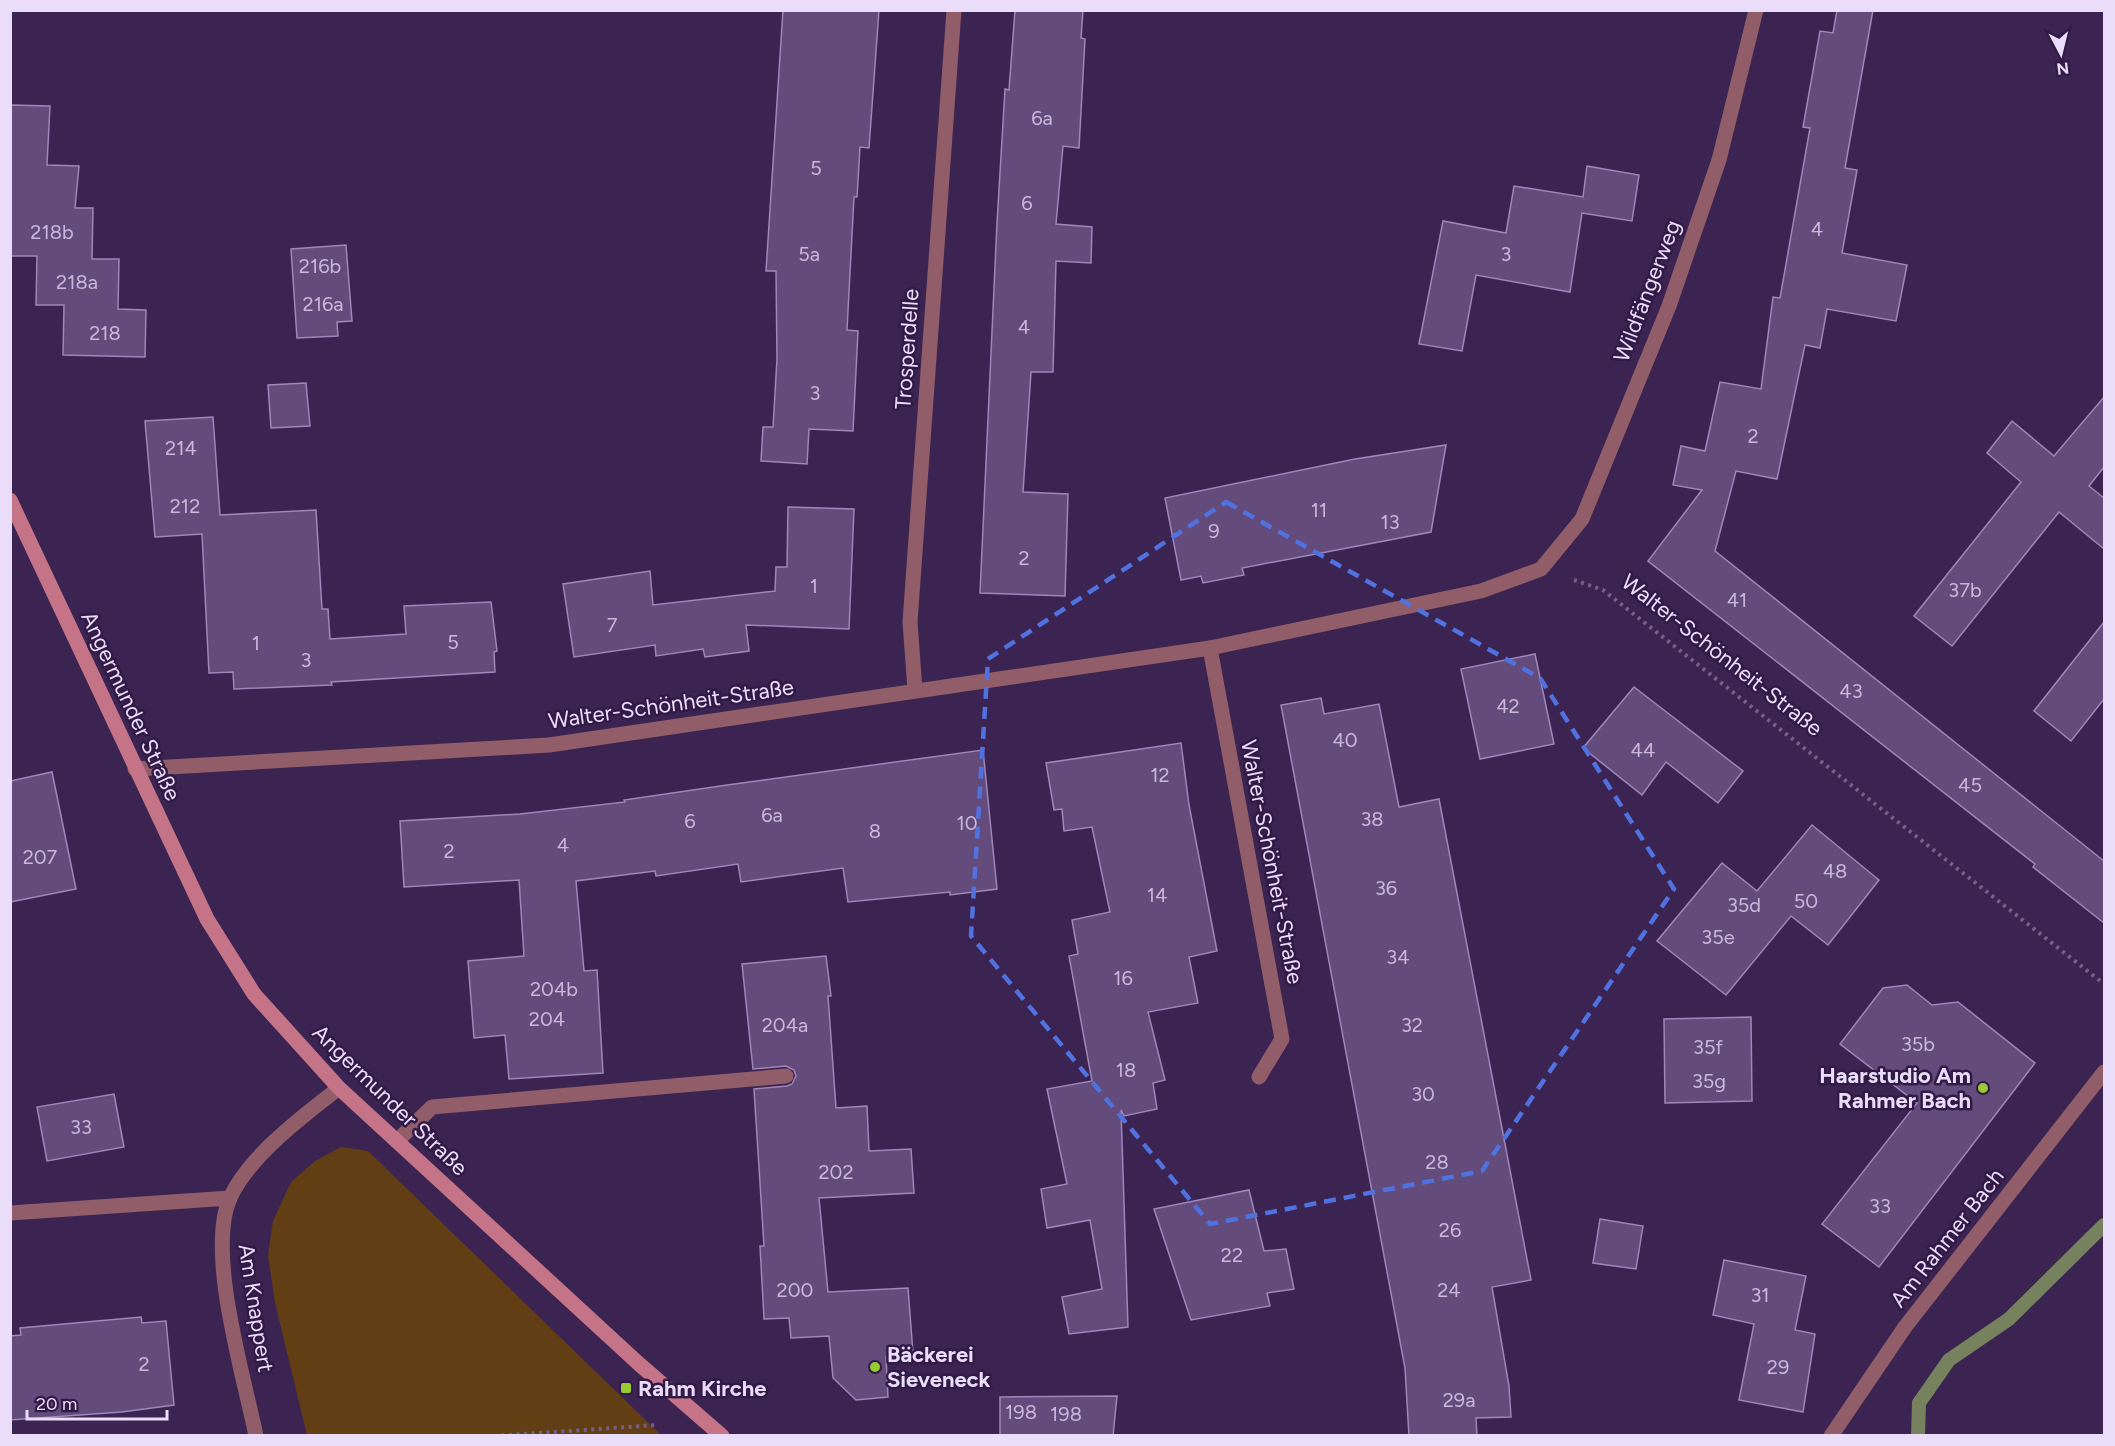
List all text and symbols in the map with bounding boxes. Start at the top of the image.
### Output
north arrow [2031,24,2091,84]
text: N [2055,58,2070,79]
house number: 6a [1031,106,1053,130]
house number: 5 [810,156,822,180]
house number: 6 [1021,191,1033,215]
street label: Wildfängerweg [1608,216,1686,366]
house number: 4 [1811,217,1823,241]
house number: 218b [30,220,74,244]
house number: 5a [798,242,820,266]
house number: 3 [1501,242,1511,266]
house number: 216b [299,254,341,278]
house number: 218a [56,270,98,294]
street label: Trosperdelle [889,288,925,410]
house number: 216a [303,292,343,316]
house number: 4 [1018,315,1030,339]
house number: 218 [89,321,121,345]
house number: 3 [810,381,820,405]
house number: 2 [1747,424,1759,448]
house number: 214 [165,436,197,460]
house number: 212 [170,494,200,518]
house number: 11 [1311,498,1327,522]
house number: 13 [1380,510,1400,534]
house number: 9 [1208,519,1220,543]
house number: 2 [1018,546,1030,570]
street label: Walter-Schönheit-Straße [1616,568,1828,742]
house number: 1 [810,574,818,598]
house number: 37b [1948,578,1982,602]
house number: 41 [1727,588,1747,612]
street label: Angermunder Straße [75,607,187,805]
house number: 7 [607,613,618,637]
house number: 5 [447,630,459,654]
house number: 1 [252,631,260,655]
house number: 3 [301,648,311,672]
street label: Walter-Schönheit-Straße [546,673,796,735]
house number: 43 [1839,679,1863,703]
house number: 42 [1496,694,1520,718]
house number: 40 [1332,728,1358,752]
street label: Walter-Schönheit-Straße [1235,738,1309,986]
house number: 44 [1631,738,1655,762]
house number: 12 [1150,763,1170,787]
house number: 45 [1958,773,1982,797]
house number: 6a [761,803,783,827]
house number: 38 [1360,807,1384,831]
house number: 6 [684,809,696,833]
house number: 10 [956,811,978,835]
house number: 8 [869,819,881,843]
house number: 4 [557,833,569,857]
house number: 2 [443,839,455,863]
house number: 207 [23,845,58,869]
house number: 48 [1823,859,1847,883]
house number: 36 [1375,876,1397,900]
house number: 14 [1147,883,1167,907]
house number: 50 [1794,889,1818,913]
house number: 35d [1727,893,1761,917]
house number: 35e [1701,925,1735,949]
house number: 34 [1386,945,1410,969]
house number: 16 [1113,966,1133,990]
house number: 204b [530,977,578,1001]
house number: 204 [529,1007,565,1031]
house number: 204a [762,1013,808,1037]
house number: 32 [1401,1013,1423,1037]
street label: Angermunder Straße [307,1019,473,1181]
house number: 35b [1901,1032,1935,1056]
house number: 35f [1693,1035,1723,1059]
house number: 18 [1116,1058,1136,1082]
place label: Haarstudio Am Rahmer Bach [1819,1062,1971,1114]
house number: 35g [1692,1069,1726,1093]
marker: Haarstudio Am Rahmer Bach [1976,1081,1990,1095]
house number: 30 [1411,1082,1435,1106]
house number: 33 [70,1115,92,1139]
house number: 28 [1425,1150,1449,1174]
house number: 202 [818,1160,854,1184]
street label: Am Rahmer Bach [1884,1163,2010,1313]
house number: 33 [1869,1194,1891,1218]
house number: 26 [1439,1218,1461,1242]
street label: Am Knappert [233,1242,279,1374]
house number: 22 [1221,1243,1243,1267]
house number: 200 [777,1278,813,1302]
house number: 24 [1437,1278,1461,1302]
house number: 31 [1750,1283,1770,1307]
place label: Bäckerei Sieveneck [887,1341,991,1393]
house number: 2 [138,1352,150,1376]
house number: 29 [1767,1355,1789,1379]
marker: Bäckerei Sieveneck [868,1360,882,1374]
place label: Rahm Kirche [638,1375,766,1402]
marker: Rahm Kirche [619,1381,633,1395]
scale bar [27,1383,166,1421]
house number: 29a [1443,1388,1475,1412]
text: 20 m [36,1393,77,1415]
house number: 198 [1005,1400,1037,1424]
house number: 198 [1050,1402,1082,1426]

